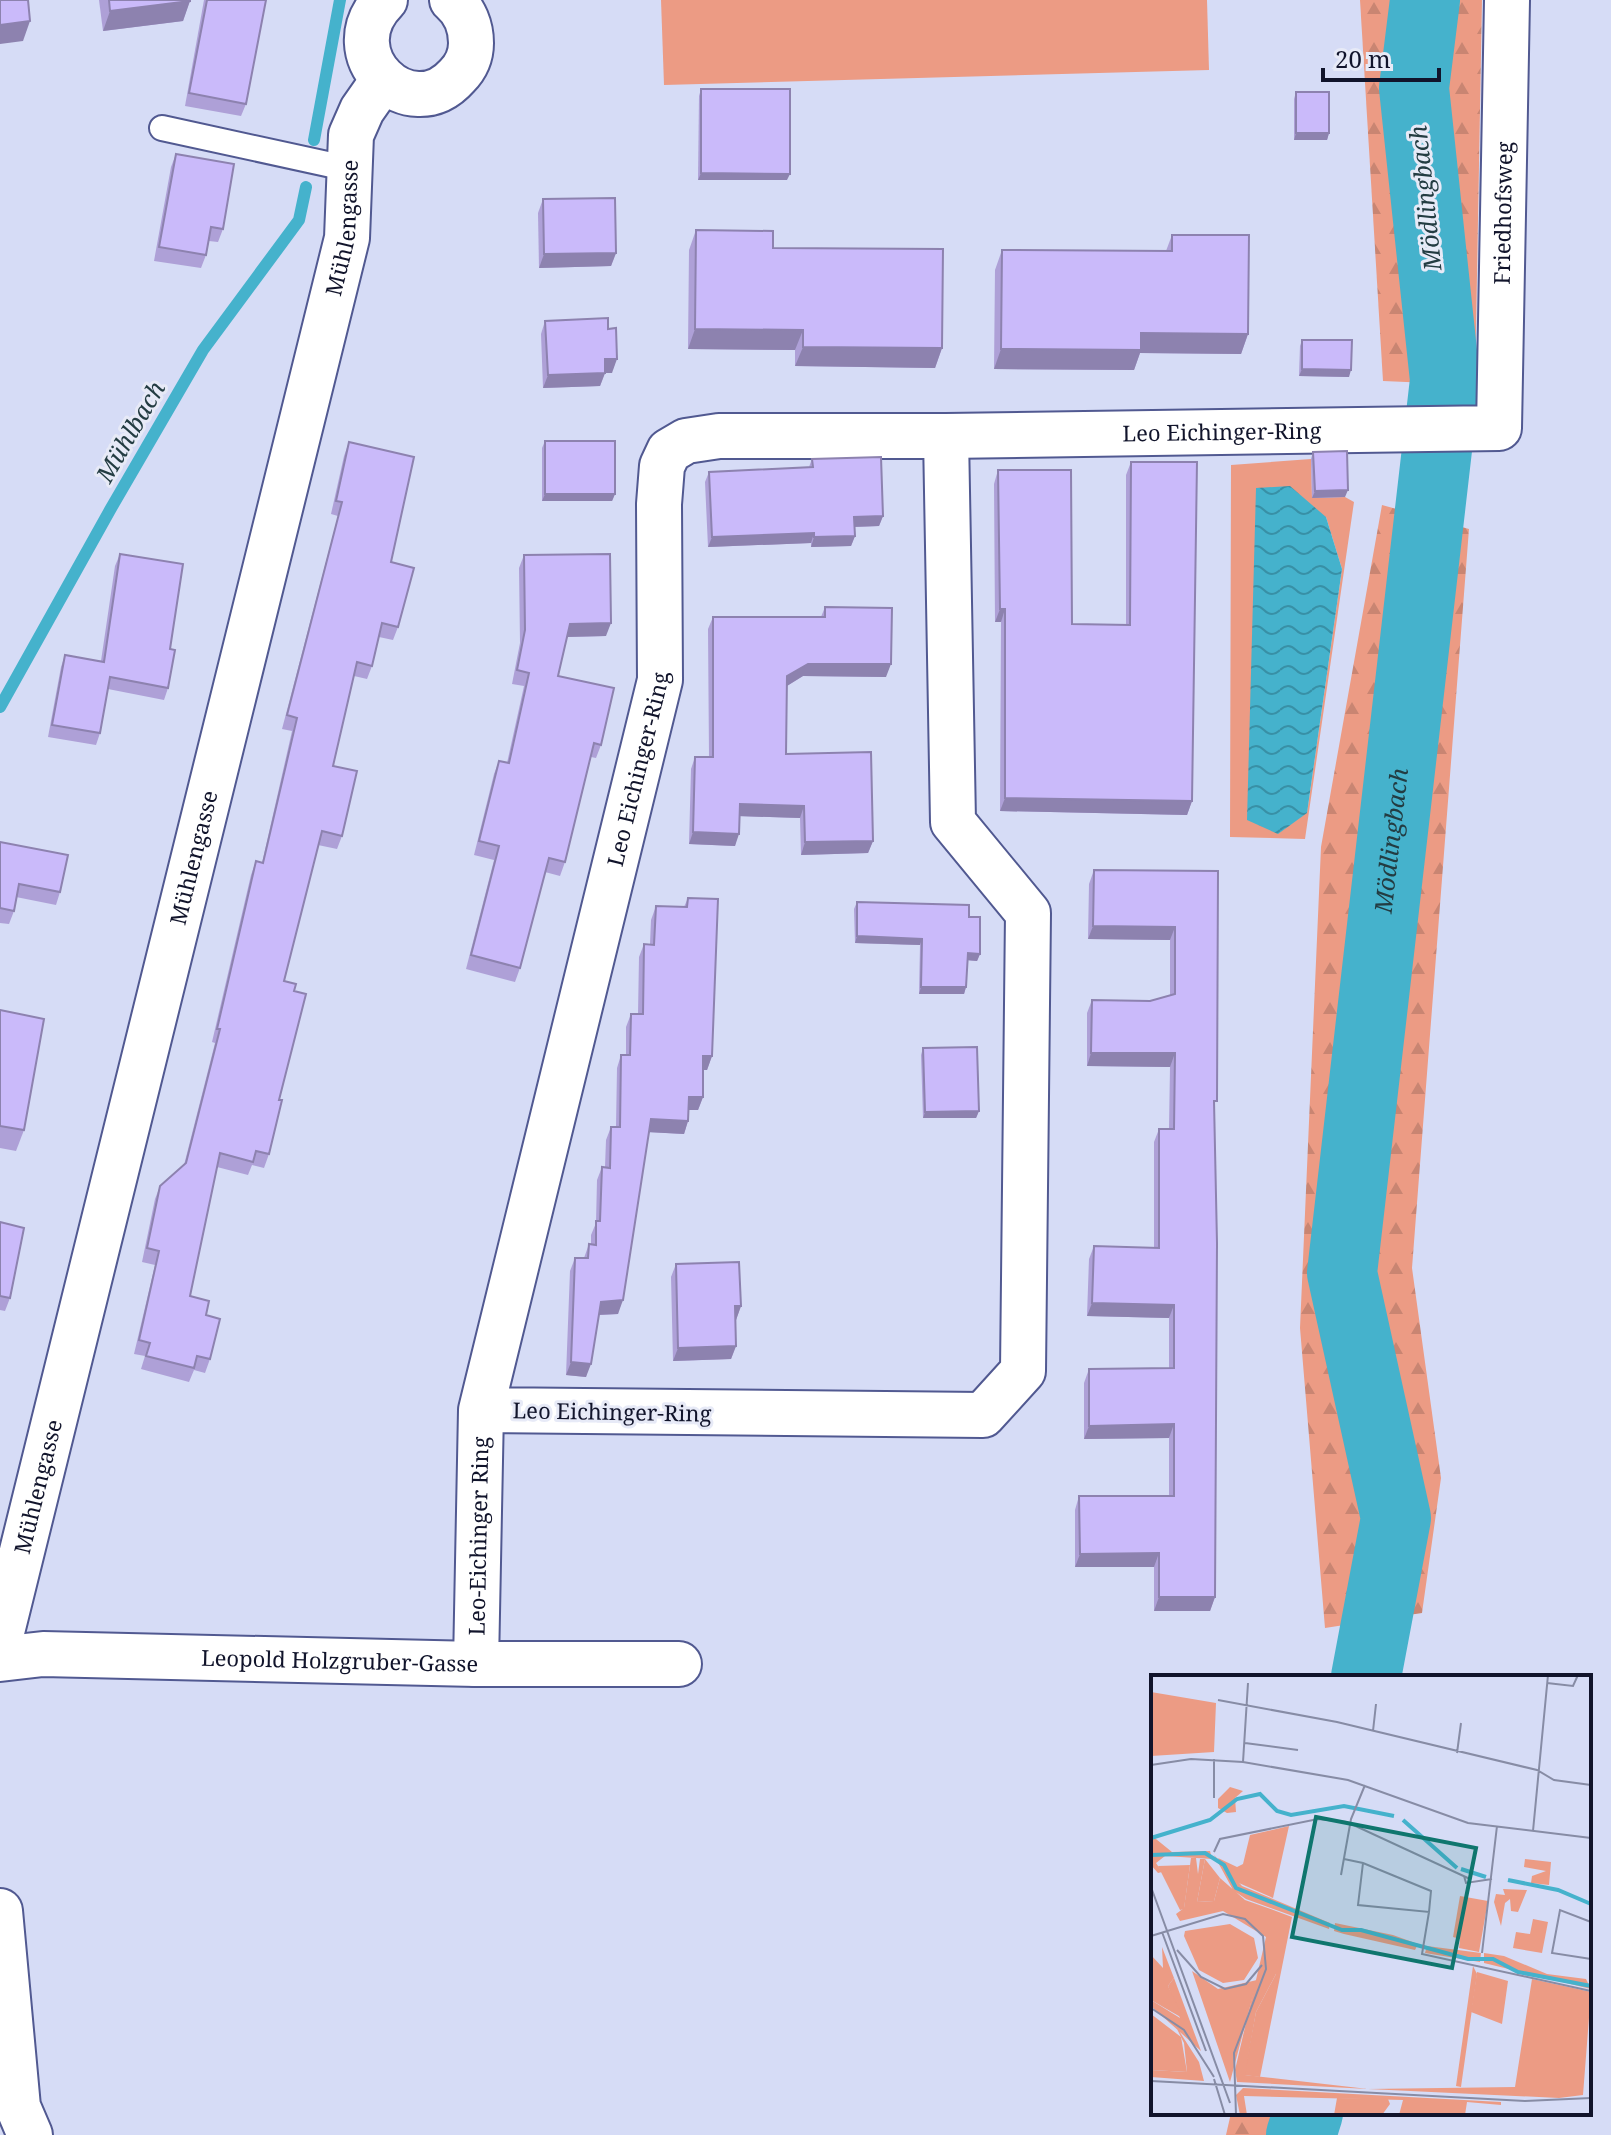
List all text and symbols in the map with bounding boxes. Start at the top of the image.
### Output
scale bar [1323,32,1439,82]
text: 20 m [1335,42,1391,75]
water label: Mödlingbach [1400,124,1449,273]
street label: Friedhofsweg [1486,141,1518,285]
street label: Mühlengasse [317,159,364,299]
water label: Mühlbach [87,374,172,489]
street label: Leo Eichinger-Ring [1122,415,1322,447]
street label: Leo Eichinger-Ring [599,672,674,869]
water label: Mödlingbach [1366,766,1415,916]
street label: Mühlengasse [162,787,224,928]
street label: Leo Eichinger-Ring [512,1394,712,1428]
street label: Mühlengasse [6,1416,68,1557]
street label: Leo-Eichinger Ring [461,1436,494,1636]
street label: Leopold Holzgruber-Gasse [201,1642,479,1678]
inset map [1151,1675,1591,2115]

